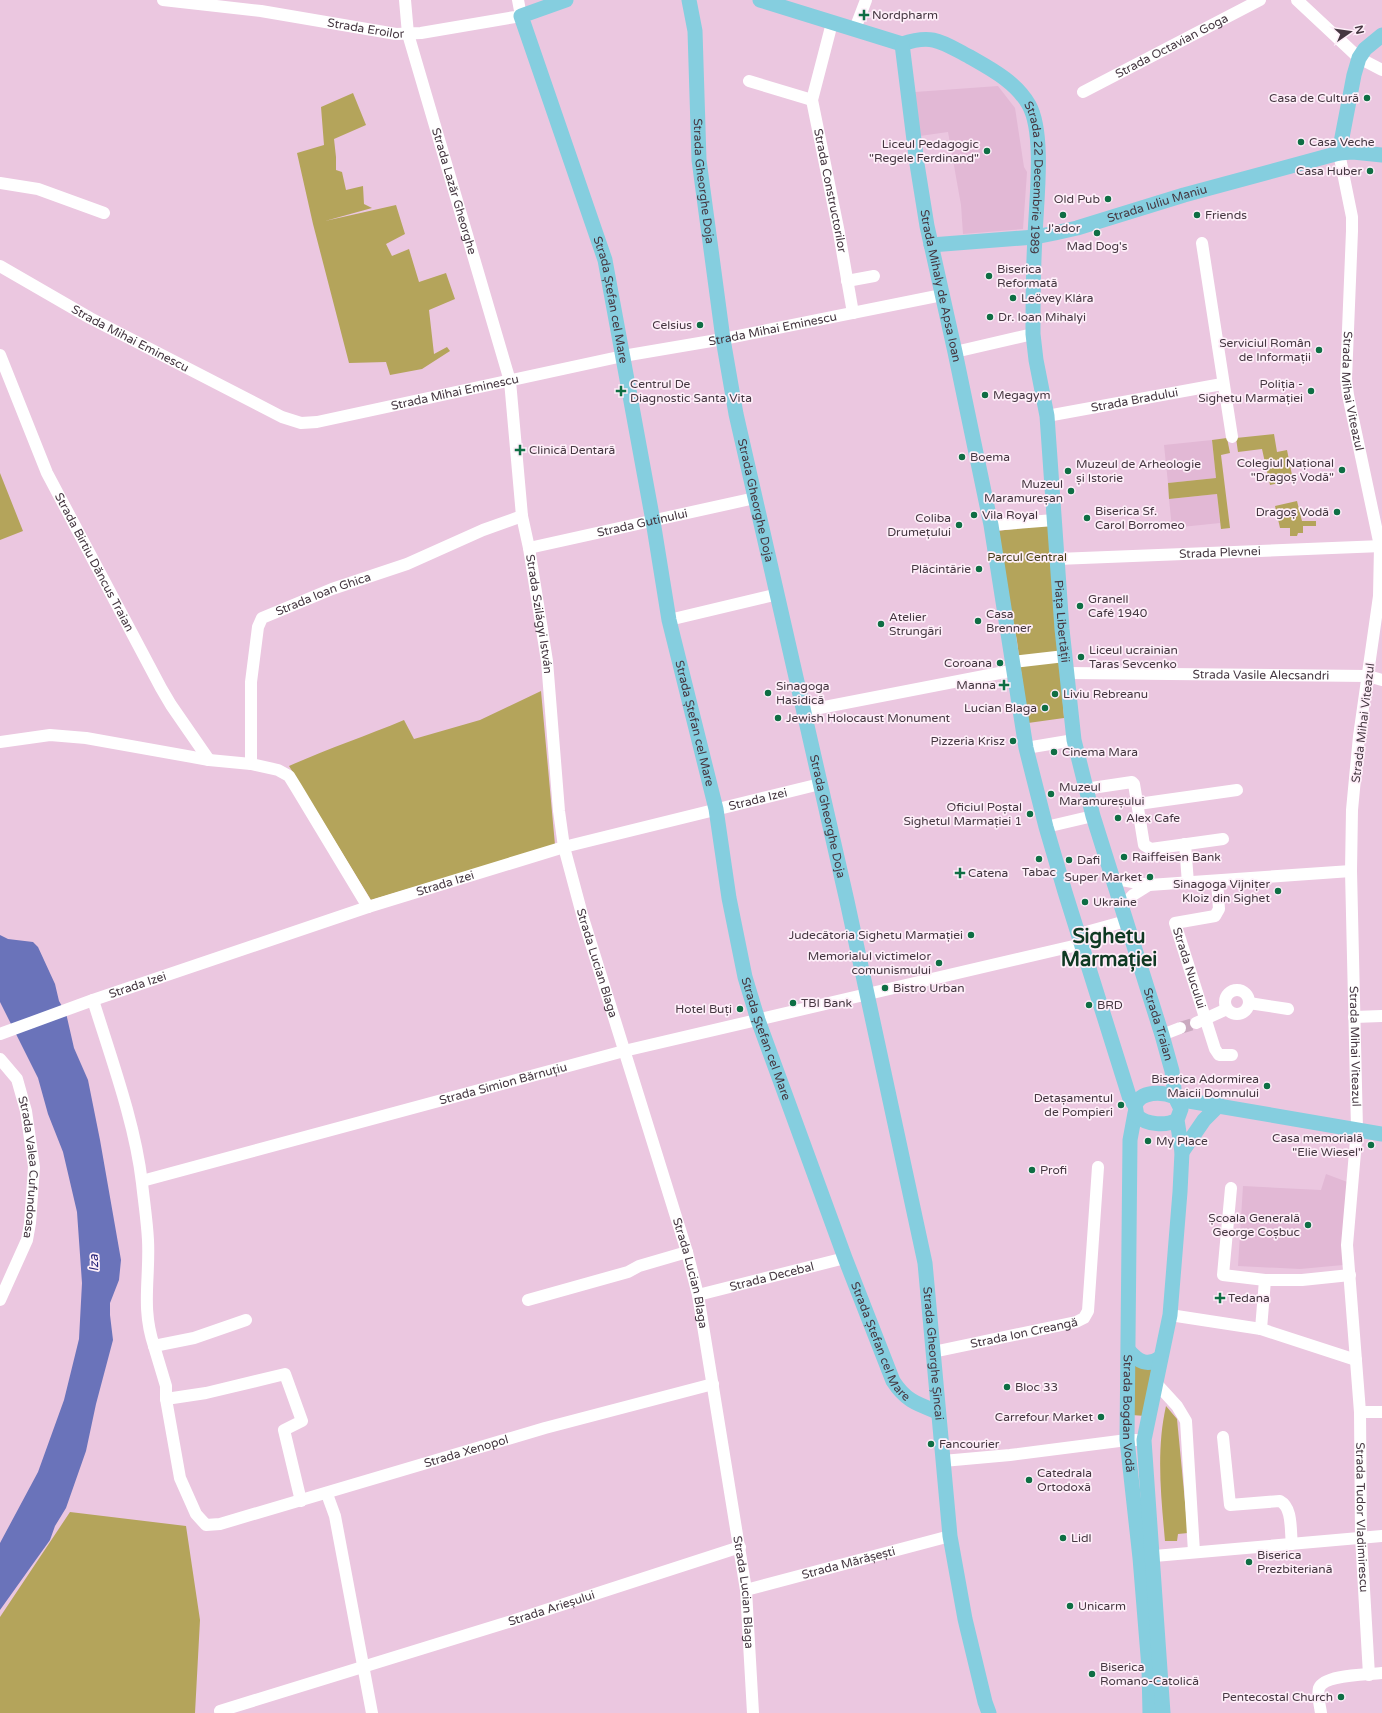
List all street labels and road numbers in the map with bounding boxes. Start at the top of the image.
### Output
street label: Strada Octavian Goga [1113,11,1230,81]
street label: Strada Eroilor [326,15,405,41]
street label: Strada 22 Decembrie 1989 [1021,99,1045,254]
street label: Strada Gheorghe Doja [691,118,717,245]
street label: Strada Lazăr Gheorghe [429,126,480,256]
street label: Strada Constructorilor [811,127,849,254]
street label: Strada Iuliu Maniu [1105,182,1209,225]
street label: Strada Mihaly de Apsa Ioan [917,208,964,363]
street label: Strada Ștefan cel Mare [590,235,631,365]
street label: Strada Mihai Eminescu [69,302,191,375]
street label: Strada Mihai Eminescu [707,309,838,348]
street label: Strada Mihai Viteazul [1339,331,1367,452]
street label: Strada Mihai Eminescu [390,372,520,413]
street label: Strada Bradului [1090,385,1179,415]
street label: Strada Gheorghe Doja [735,437,777,563]
street label: Strada Birtiu Dăncus Traian [52,490,137,634]
street label: Strada Gutinului [596,506,689,540]
street label: Strada Plevnei [1179,544,1261,561]
street label: Strada Szilágyi István [523,553,555,674]
street label: Strada Ioan Ghica [273,570,373,619]
street label: Piața Libertății [1052,580,1073,663]
street label: Strada Ștefan cel Mare [672,659,717,788]
street label: Strada Mihai Viteazul [1349,662,1377,784]
street label: Strada Vasile Alecsandri [1193,667,1329,683]
street label: Strada Gheorghe Doja [807,753,849,879]
street label: Strada Izei [727,785,789,813]
street label: Strada Izei [415,868,476,899]
street label: Strada Lucian Blaga [574,907,621,1019]
street label: Strada Nucului [1170,926,1209,1010]
street label: Strada Izei [107,969,168,1001]
street label: Strada Ștefan cel Mare [738,975,794,1102]
street label: Strada Traian [1141,986,1176,1062]
street label: Strada Mihai Viteazul [1347,986,1363,1107]
street label: Strada Simion Bărnuțiu [438,1060,569,1108]
street label: Strada Valea Cufundoasa [15,1094,41,1240]
street label: Strada Lucian Blaga [670,1216,710,1329]
street label: Strada Decebal [728,1259,815,1294]
street label: Strada Ștefan cel Mare [848,1280,913,1404]
street label: Strada Gheorghe Șincai [920,1286,946,1421]
street label: Strada Ion Creangă [969,1315,1079,1351]
street label: Strada Bogdan Vodă [1120,1355,1138,1473]
street label: Strada Xenopol [422,1432,510,1470]
street label: Strada Tudor Vladimirescu [1353,1442,1371,1593]
street label: Strada Lucian Blaga [730,1535,756,1649]
street label: Strada Mărășești [800,1544,897,1582]
street label: Strada Arieșului [506,1588,596,1629]

